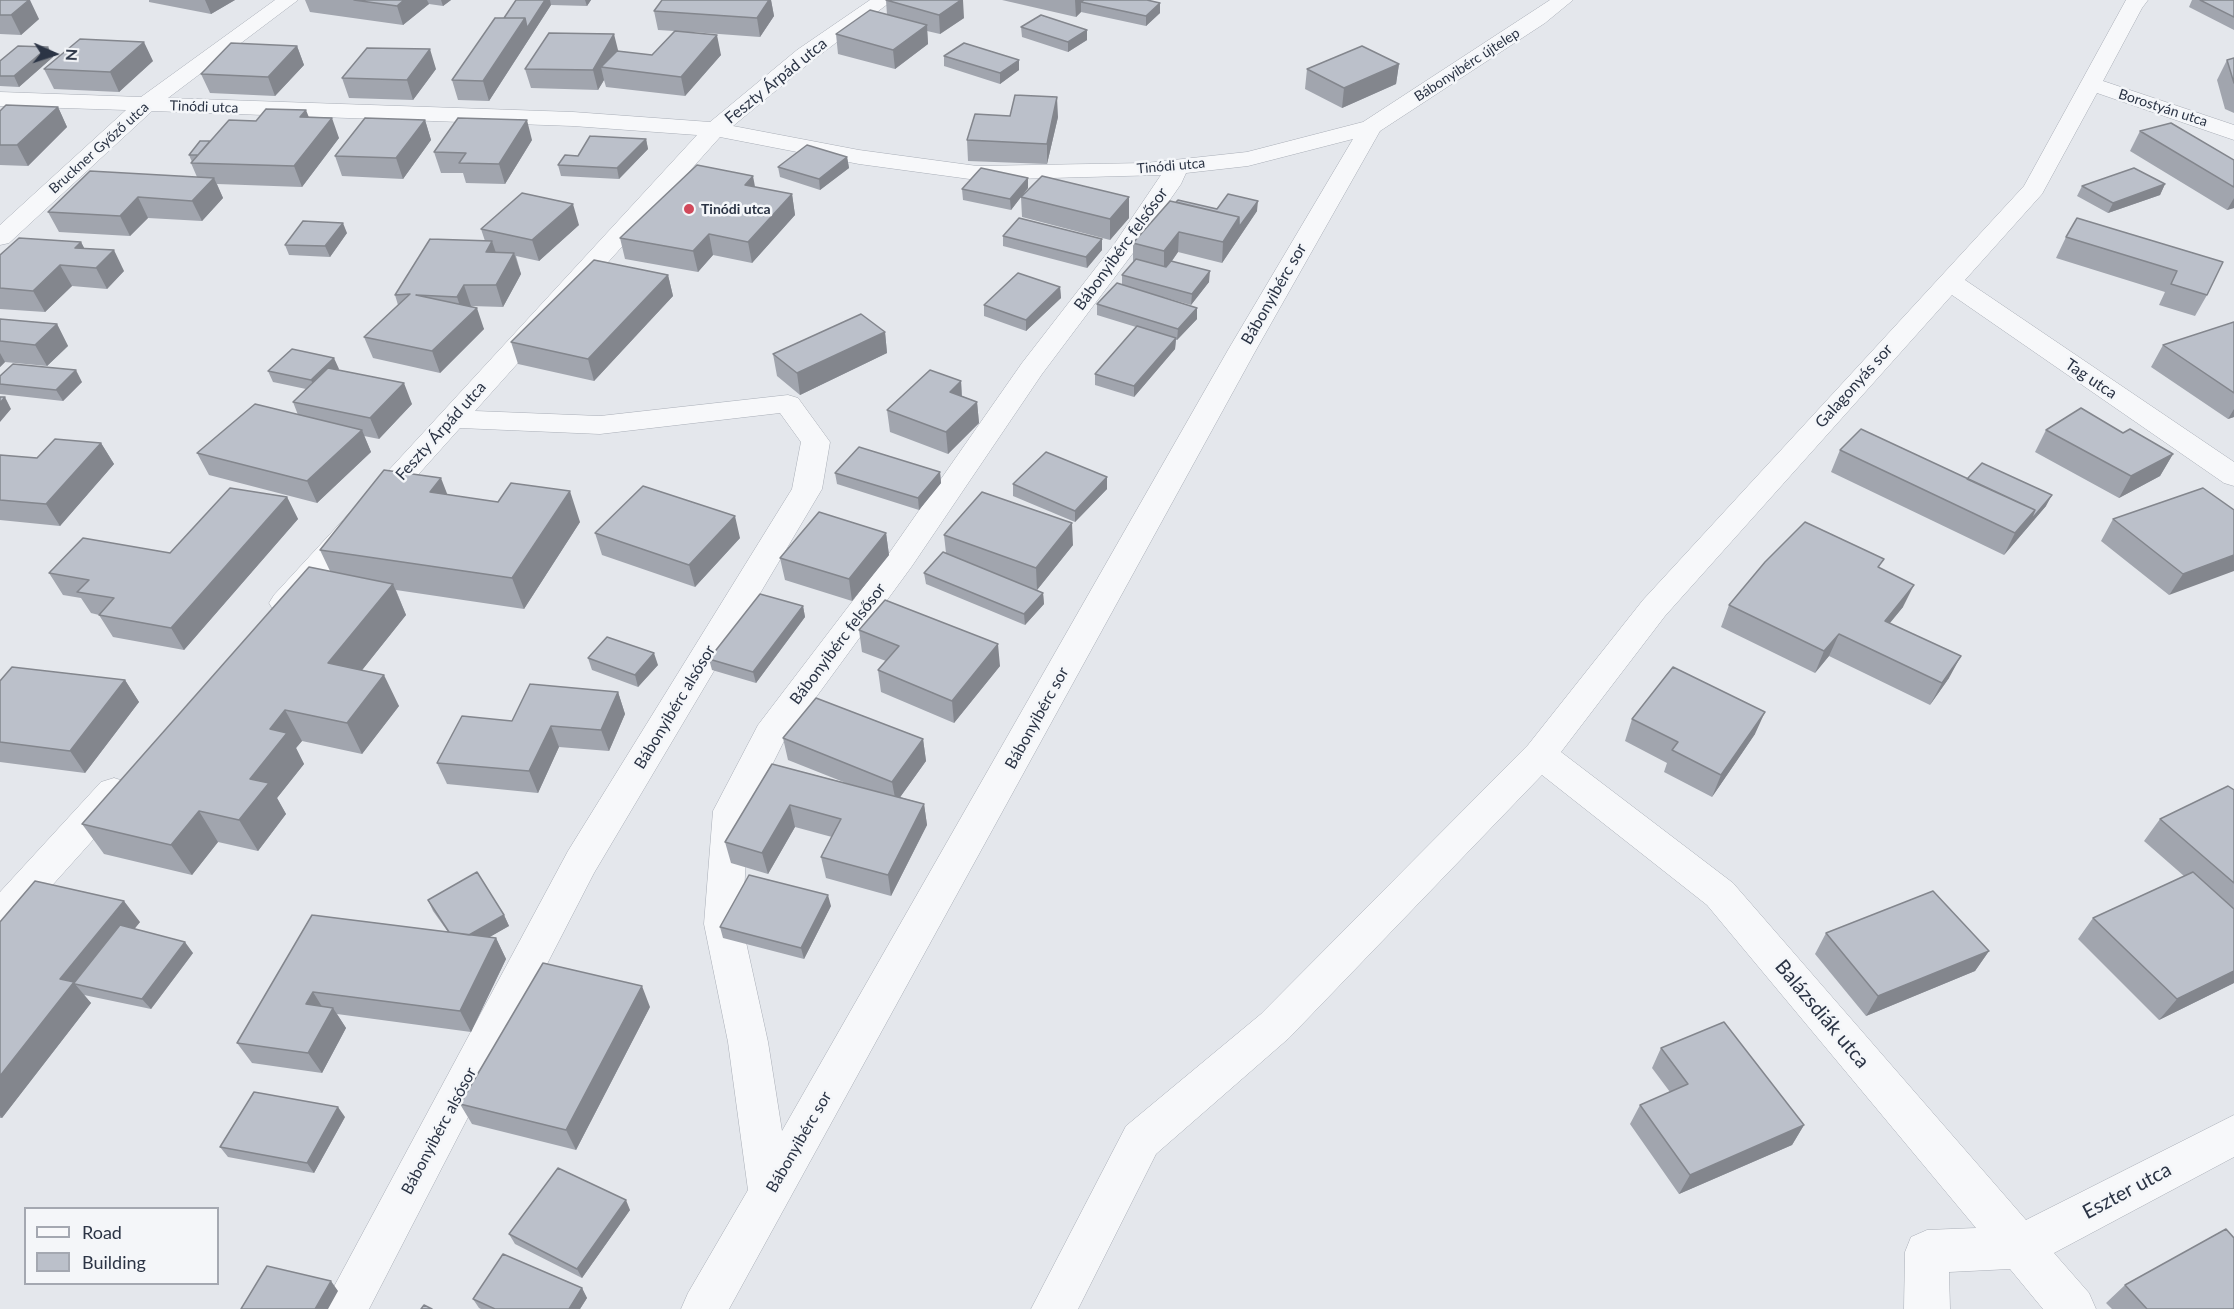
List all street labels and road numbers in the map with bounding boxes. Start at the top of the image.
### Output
street label: Bábonyibérc újtelep [1411,25,1523,105]
street label: Feszty Árpád utca [721,34,831,128]
street label: Borostyán utca [2116,86,2210,130]
street label: Tinódi utca [169,97,239,117]
street label: Bruckner Győző utca [46,99,152,197]
street label: Tinódi utca [1136,155,1206,177]
street label: Bábonyibérc felsősor [1070,184,1172,314]
street label: Bábonyibérc sor [1237,240,1311,348]
street label: Galagonyás sor [1811,340,1897,432]
street label: Tag utca [2062,355,2120,403]
street label: Feszty Árpád utca [392,378,490,484]
street label: Bábonyibérc felsősor [786,580,890,708]
street label: Bábonyibérc alsósor [630,642,720,772]
street label: Bábonyibérc sor [1001,664,1073,772]
street label: Balázsdiák utca [1770,955,1874,1073]
street label: Bábonyibérc alsósor [397,1064,481,1198]
street label: Bábonyibérc sor [762,1088,836,1196]
street label: Eszter utca [2079,1158,2175,1224]

